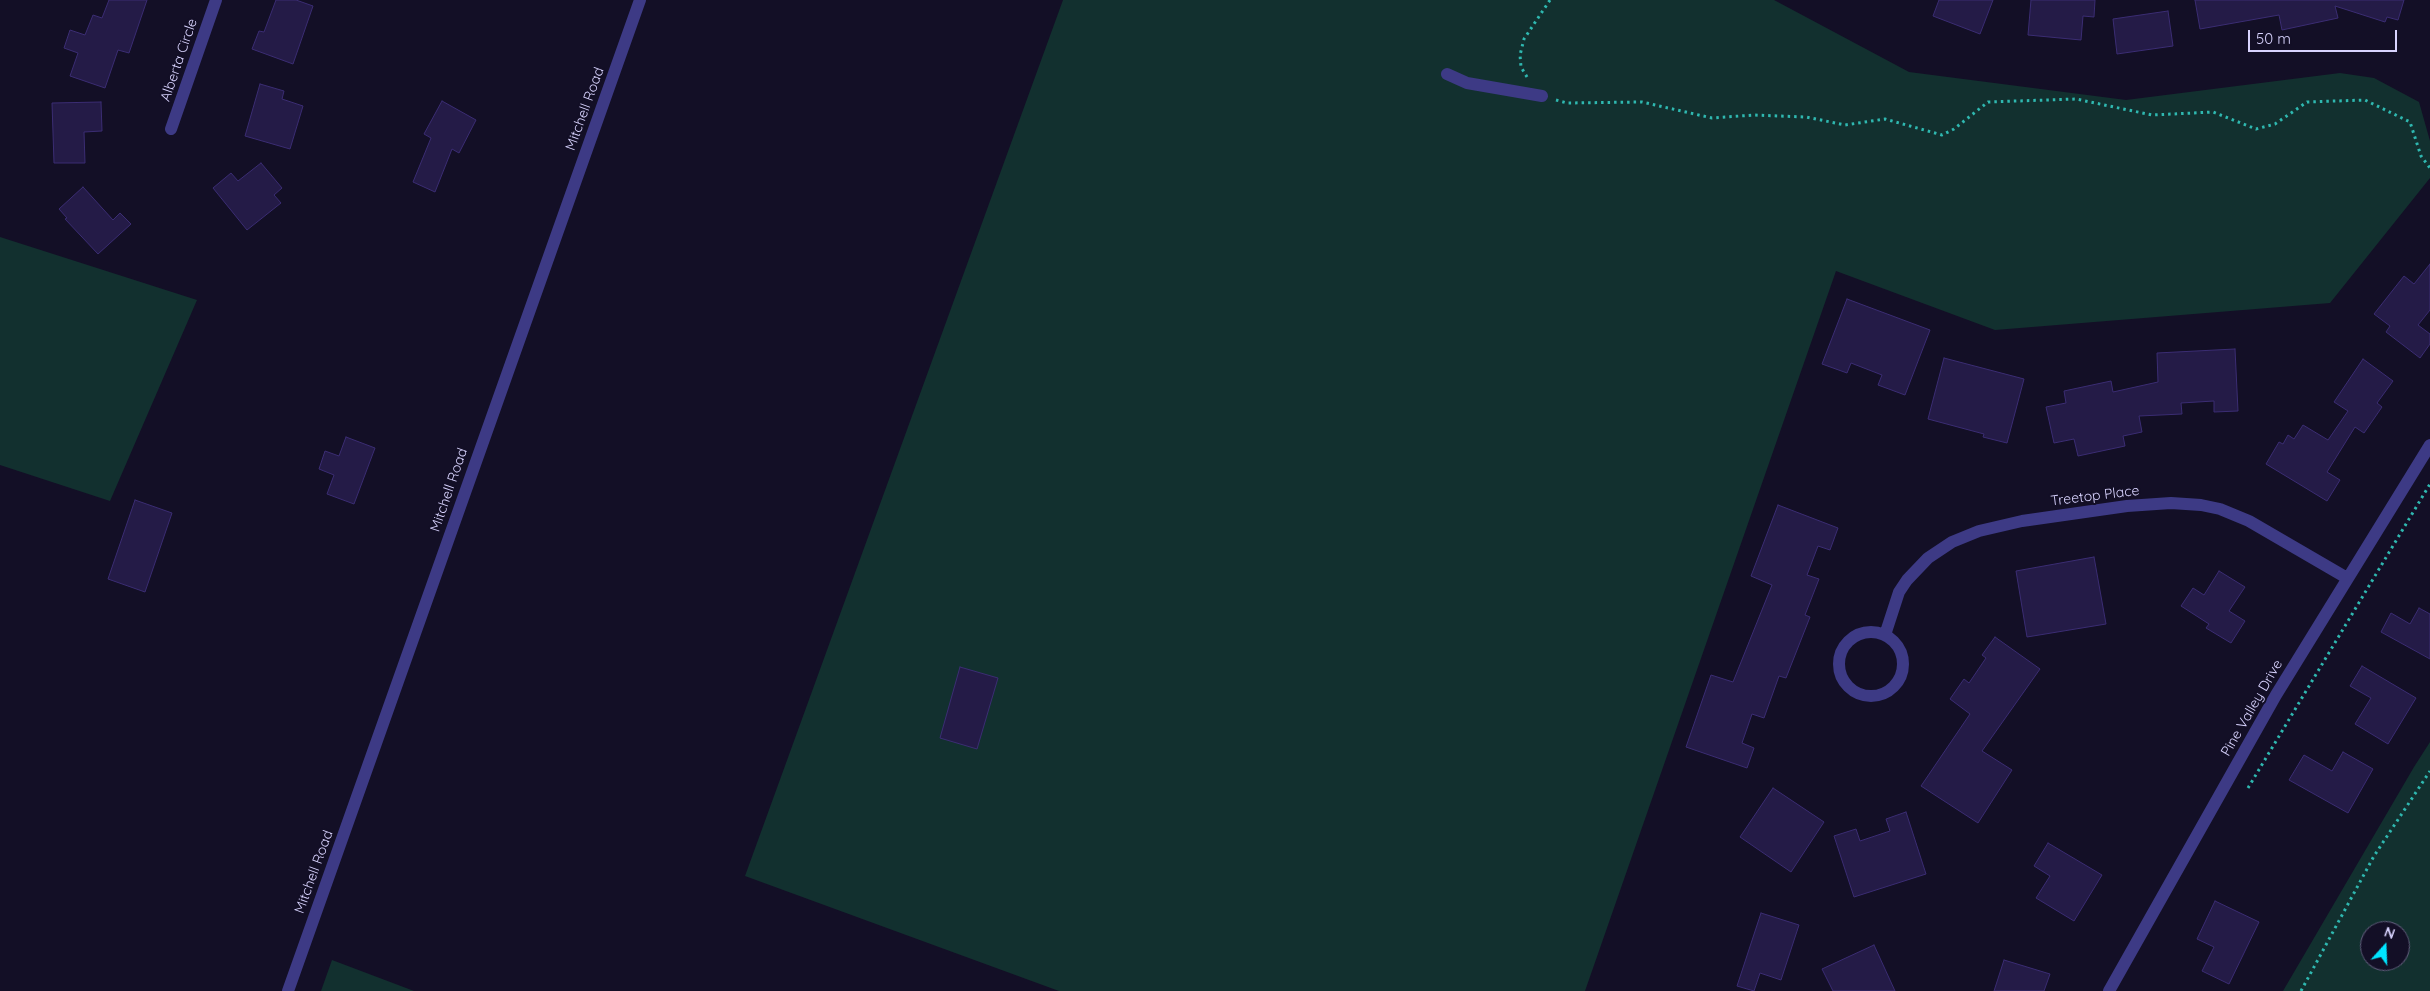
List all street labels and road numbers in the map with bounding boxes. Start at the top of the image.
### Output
street label: Alberta Circle [157,16,201,104]
street label: Mitchell Road [562,65,608,153]
street label: Mitchell Road [427,446,471,534]
street label: Treetop Place [2050,482,2140,510]
street label: Pine Valley Drive [2218,657,2286,759]
street label: Mitchell Road [291,828,337,916]

